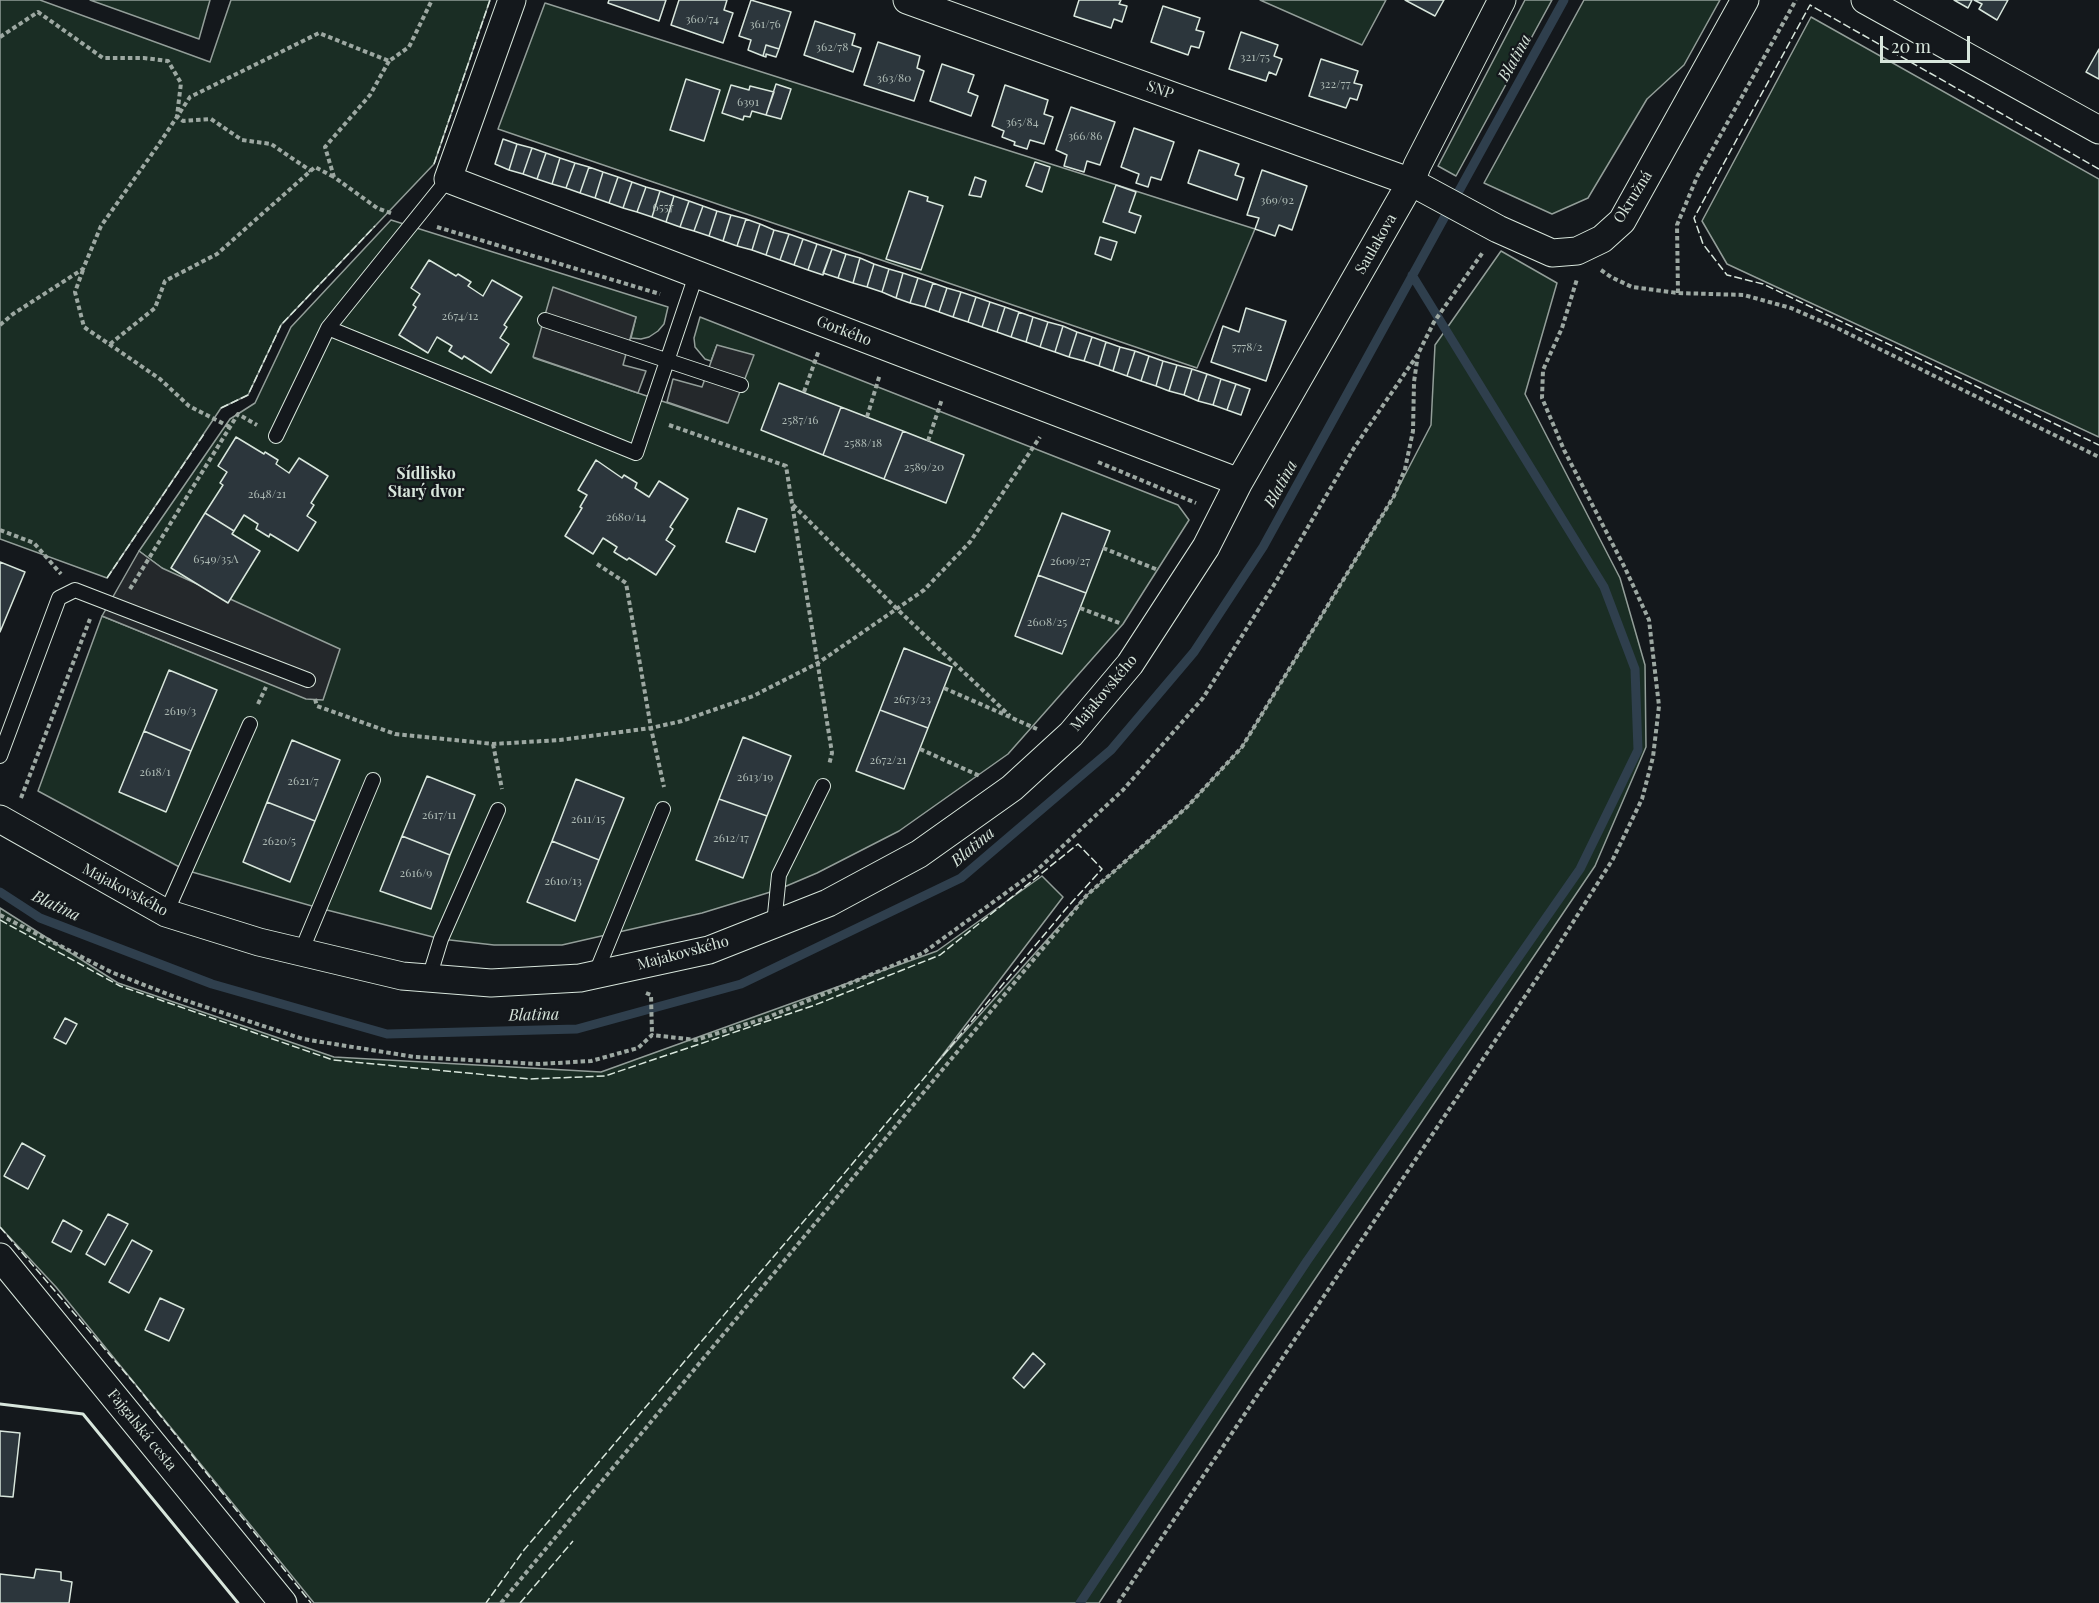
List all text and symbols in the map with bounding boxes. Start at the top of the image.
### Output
house number: 360/74 [685,12,719,26]
house number: 361/76 [749,17,781,31]
scale bar [1883,24,1973,62]
water label: Blatina [1494,31,1536,85]
text: 20 m [1891,34,1931,58]
house number: 362/78 [816,40,848,54]
house number: 321/75 [1240,50,1270,64]
house number: 363/80 [877,71,911,85]
street label: SNP [1144,77,1176,103]
house number: 322/77 [1319,77,1351,91]
house number: 6391 [737,95,759,109]
house number: 365/84 [1005,115,1039,129]
house number: 366/86 [1068,129,1102,143]
street label: Okružná [1610,168,1656,226]
house number: 369/92 [1260,193,1294,207]
house number: 6557 [652,200,674,214]
street label: Saulakova [1352,211,1400,277]
house number: 2674/12 [442,309,478,323]
street label: Gorkého [814,312,874,350]
house number: 5778/2 [1232,340,1262,354]
house number: 2587/16 [782,413,818,427]
house number: 2588/18 [844,436,882,450]
water label: Blatina [1260,457,1302,511]
house number: 2589/20 [904,460,944,474]
district label: Sídlisko Starý dvor [388,464,464,502]
house number: 2648/21 [248,487,286,501]
house number: 2680/14 [606,510,646,524]
house number: 6549/35A [193,552,239,566]
house number: 2609/27 [1050,554,1090,568]
house number: 2608/25 [1027,615,1067,629]
street label: Majakovského [1067,651,1141,735]
house number: 2673/23 [893,692,931,706]
house number: 2619/3 [164,704,196,718]
house number: 2672/21 [869,753,907,767]
house number: 2618/1 [139,765,171,779]
house number: 2613/19 [737,770,773,784]
house number: 2621/7 [287,774,319,788]
house number: 2617/11 [422,808,456,822]
house number: 2611/15 [571,812,605,826]
water label: Blatina [947,823,999,871]
house number: 2612/17 [713,831,749,845]
house number: 2620/5 [262,834,296,848]
street label: Majakovského [79,860,171,920]
house number: 2616/9 [400,866,432,880]
house number: 2610/13 [544,874,582,888]
water label: Blatina [29,887,83,925]
street label: Majakovského [635,932,731,974]
water label: Blatina [508,1005,560,1025]
street label: Fajgalská cesta [104,1386,180,1474]

